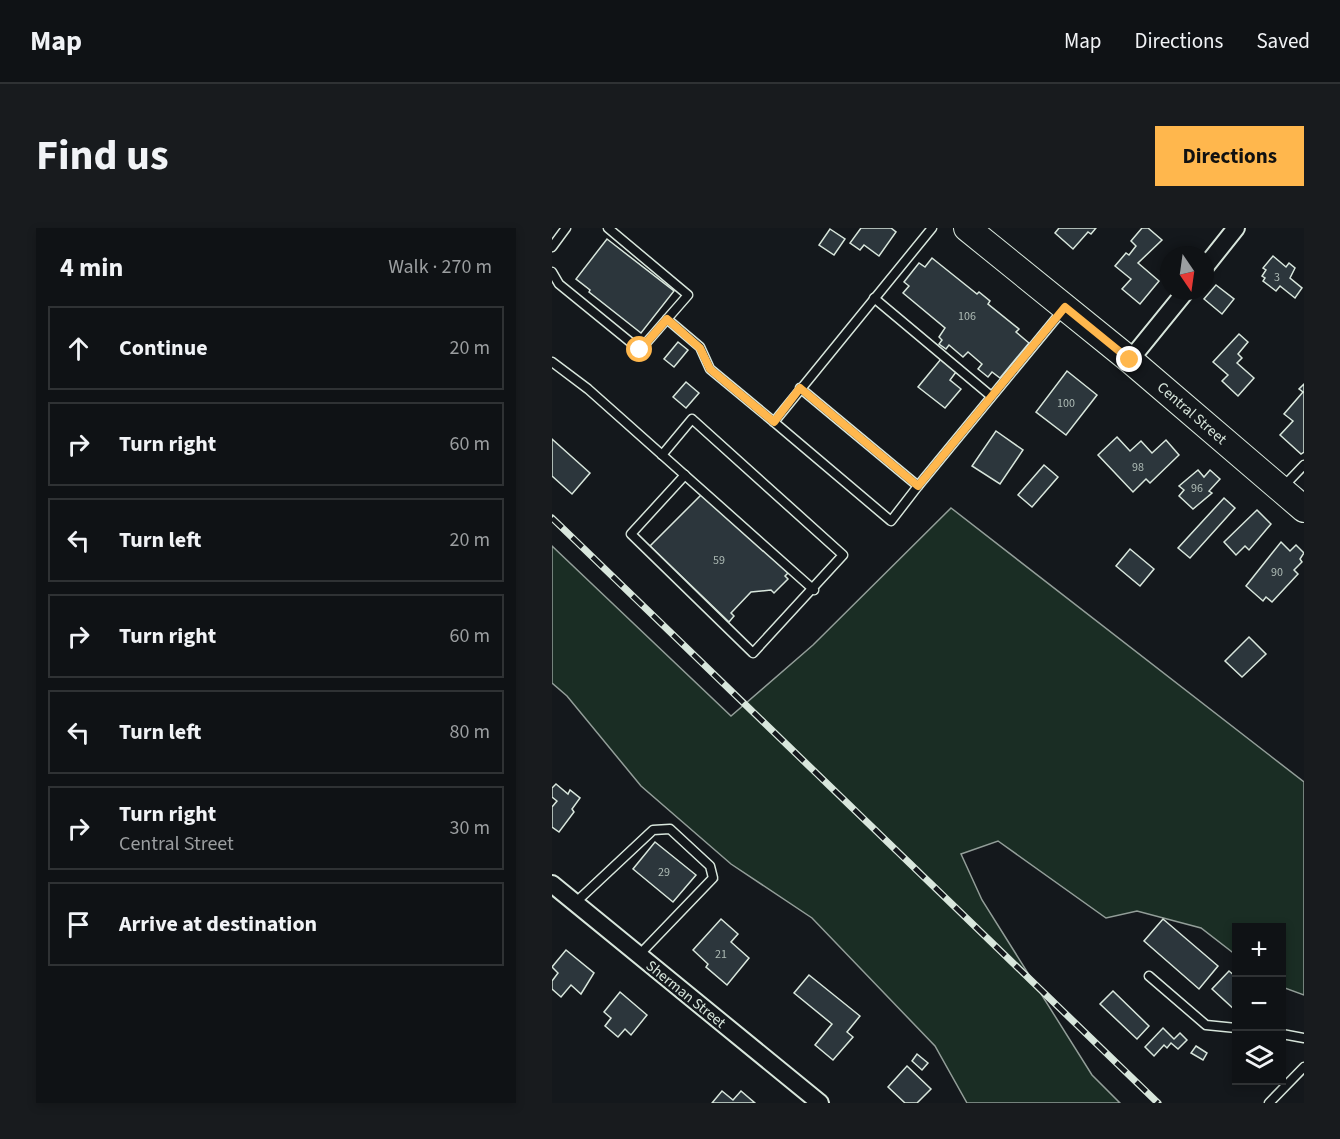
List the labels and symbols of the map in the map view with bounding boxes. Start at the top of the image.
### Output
north arrow [1160,246,1214,300]
house number: 3 [1274,269,1280,286]
house number: 106 [958,308,976,325]
route start [626,336,652,362]
route end [1116,346,1142,372]
street label: Central Street [1152,377,1231,450]
house number: 100 [1057,395,1075,412]
house number: 98 [1132,459,1144,476]
house number: 96 [1191,480,1203,497]
house number: 59 [713,552,725,569]
house number: 90 [1271,564,1283,581]
house number: 29 [658,864,670,881]
house number: 21 [715,946,727,963]
street label: Sherman Street [641,956,730,1033]

